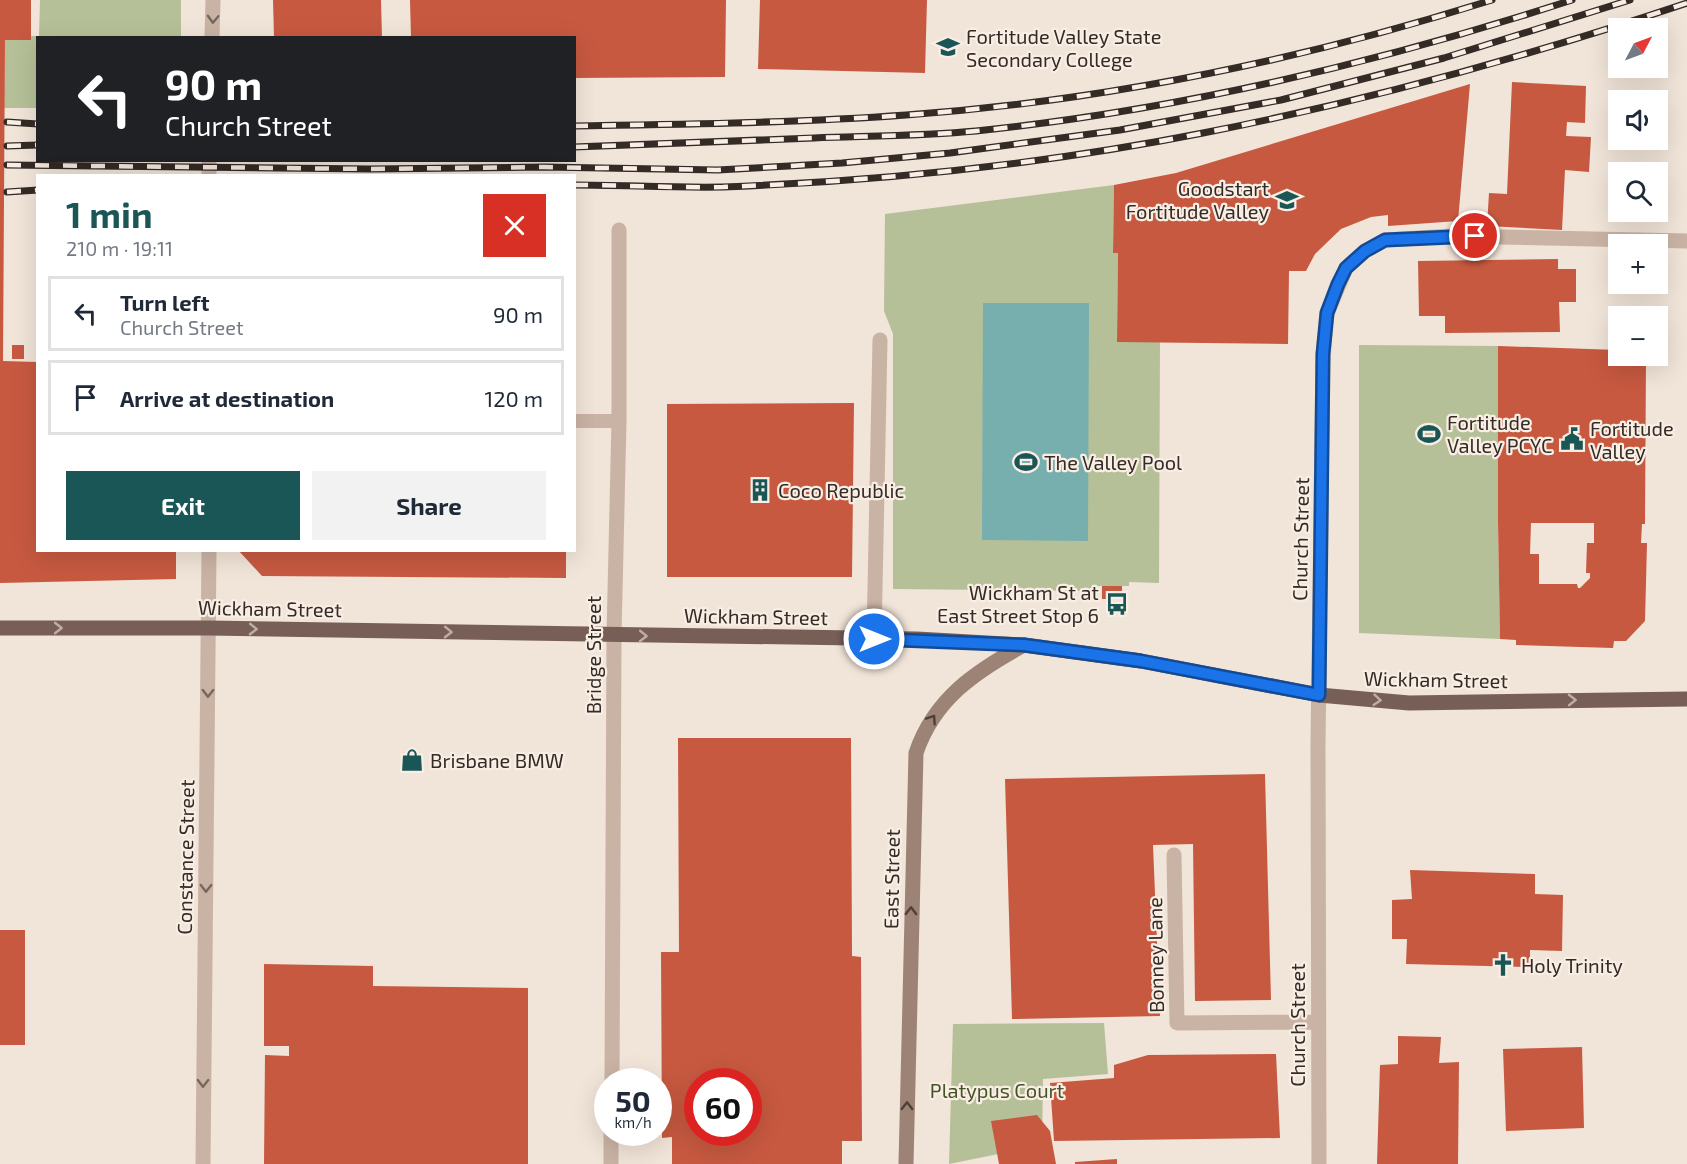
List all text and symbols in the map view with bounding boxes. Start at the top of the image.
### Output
one-way arrow [206,14,219,23]
north arrow [1608,18,1668,78]
map controls [1608,18,1668,366]
place label: Fortitude Valley State Secondary College [966,24,1161,71]
school or university icon: Fortitude Valley State Secondary College [935,34,961,60]
text: 90 m [165,58,262,108]
icon: left [66,60,144,138]
button: sound [1608,90,1668,150]
text: Church Street [165,109,332,141]
button: search [1608,162,1668,222]
place label: Goodstart Fortitude Valley [1126,176,1269,223]
school or university icon: Goodstart Fortitude Valley [1274,187,1300,213]
text: 1 min [66,192,153,235]
button: close [483,194,546,257]
pin [1449,210,1500,261]
icon: arrive [1458,219,1491,252]
button: + [1608,234,1668,294]
text: 210 m · 19:11 [66,236,173,260]
text: Turn left [120,289,209,315]
icon: left [69,297,102,330]
text: 90 m [493,301,543,327]
button: − [1608,306,1668,366]
text: Church Street [120,315,244,339]
icon: arrive [69,381,102,414]
text: Arrive at destination [120,385,334,411]
text: 120 m [484,385,543,411]
place label: Fortitude Valley PCYC [1447,410,1552,457]
place label: Fortitude Valley [1590,416,1674,463]
sports icon: Fortitude Valley PCYC [1416,421,1442,447]
public building icon: Fortitude Valley [1559,426,1585,452]
sports icon: The Valley Pool [1013,449,1039,475]
place label: The Valley Pool [1044,450,1182,474]
button: Exit [66,471,300,540]
button: Share [312,471,546,540]
building icon: Coco Republic [747,477,773,503]
street label: Church Street [1287,477,1313,601]
place label: Coco Republic [778,478,904,502]
place label: Wickham St at East Street Stop 6 [937,580,1099,627]
bus stop icon: Wickham St at East Street Stop 6 [1104,591,1130,617]
street label: Wickham Street [198,595,343,621]
street label: Bridge Street [581,595,605,714]
street label: Wickham Street [684,603,829,629]
position arrow [842,607,906,671]
one-way arrow [54,622,63,634]
one-way arrow [249,623,258,635]
one-way arrow [444,626,453,638]
one-way arrow [639,629,648,642]
street label: Wickham Street [1364,666,1509,692]
one-way arrow [202,688,214,697]
one-way arrow [1373,693,1382,706]
one-way arrow [1568,694,1577,706]
one-way arrow [924,715,935,726]
shop icon: Brisbane BMW [399,747,425,773]
place label: Brisbane BMW [430,748,564,772]
street label: Constance Street [172,779,198,935]
street label: East Street [878,828,904,929]
one-way arrow [199,883,212,892]
street label: Bonney Lane [1142,897,1168,1013]
one-way arrow [905,906,917,915]
church icon: Holy Trinity [1490,952,1516,978]
place label: Holy Trinity [1521,953,1623,977]
street label: Church Street [1285,963,1309,1087]
speed limit sign: 60 [684,1068,762,1146]
one-way arrow [197,1078,210,1087]
park label: Platypus Court [930,1078,1065,1102]
text: 50 [615,1082,651,1118]
one-way arrow [901,1101,913,1110]
text: km/h [614,1113,652,1131]

